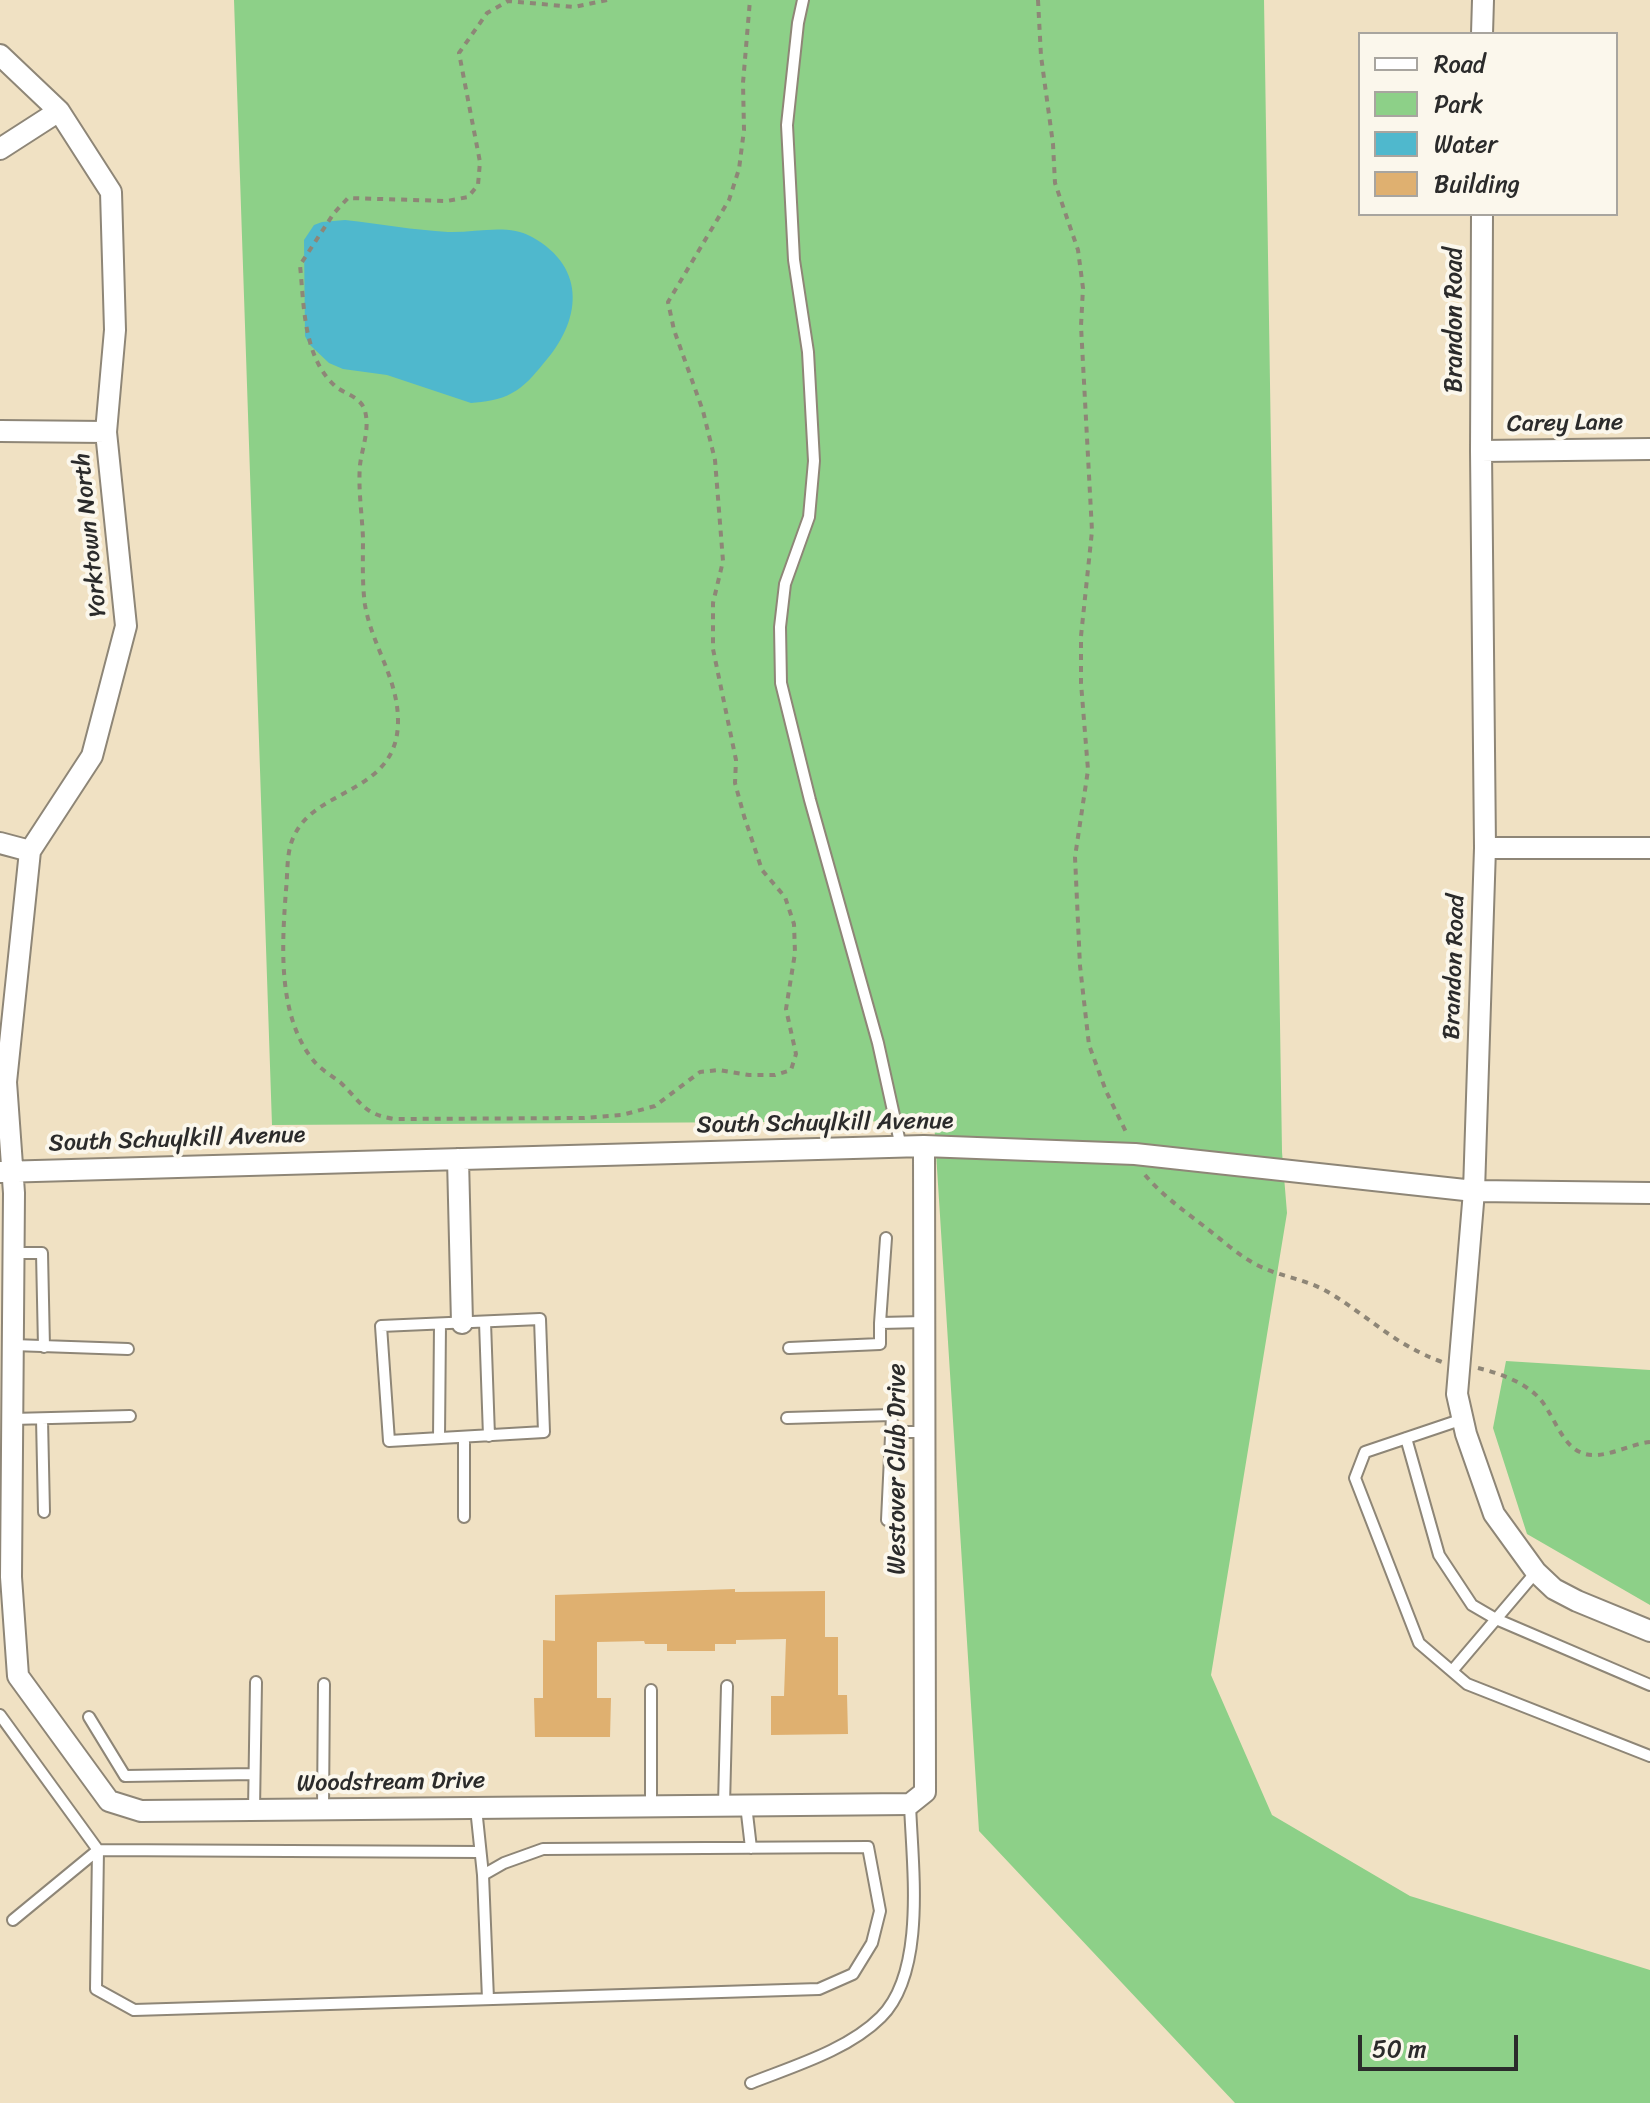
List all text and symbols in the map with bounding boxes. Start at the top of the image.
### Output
legend [1358,32,1618,216]
text: Road [1434,43,1485,85]
text: Park [1434,83,1483,125]
text: Water [1434,123,1497,165]
text: Building [1434,163,1520,205]
street label: Brandon Road [1441,247,1469,393]
street label: Carey Lane [1507,409,1623,439]
street label: Yorktown North [68,452,114,618]
street label: Brandon Road [1438,894,1472,1040]
street label: South Schuylkill Avenue [696,1107,954,1141]
street label: South Schuylkill Avenue [48,1121,306,1159]
street label: Westover Club Drive [884,1363,912,1575]
street label: Woodstream Drive [296,1767,486,1799]
scale bar [1362,2019,1522,2069]
text: 50 m [1372,2028,1427,2070]

